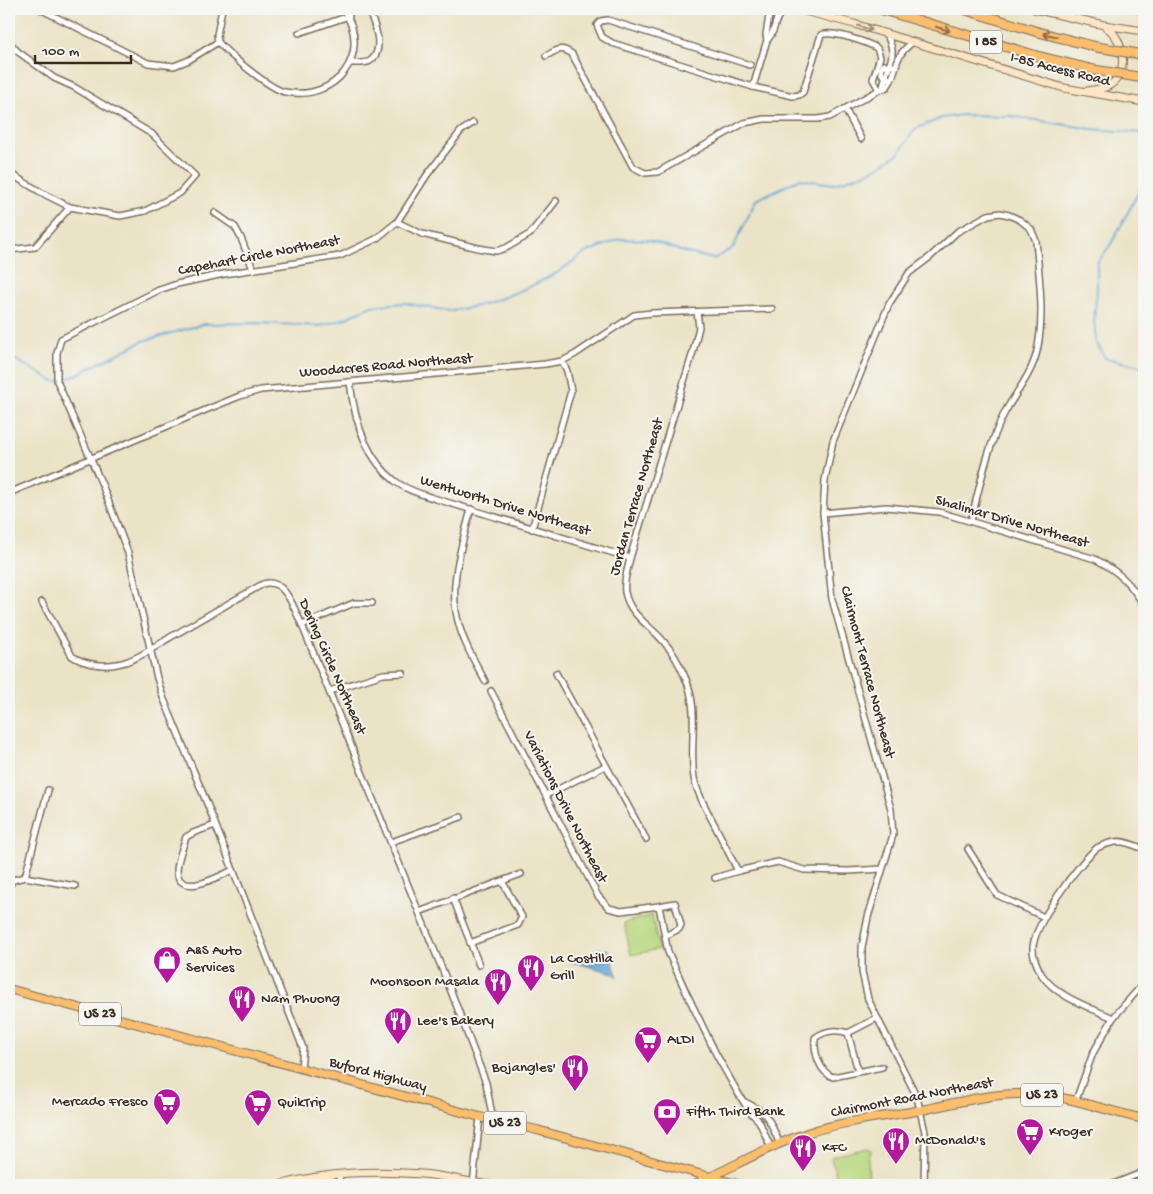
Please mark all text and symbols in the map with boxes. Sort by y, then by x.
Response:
one-way arrow [857,23,873,33]
one-way arrow [935,24,951,34]
one-way arrow [1043,30,1059,39]
road number: I 85 [970,31,1002,54]
scale bar [35,32,131,64]
text: 100 m [41,43,80,61]
street label: I-85 Access Road [1008,49,1113,91]
street label: Capehart Circle Northeast [177,231,343,280]
street label: Woodacres Road Northeast [299,349,475,383]
street label: Jordan Terrace Northeast [606,415,669,578]
street label: Wentworth Drive Northeast [418,471,594,541]
street label: Shalimar Drive Northeast [933,491,1093,553]
street label: Clairmont Terrace Northeast [835,584,899,762]
street label: Dering Circle Northeast [294,596,371,739]
street label: Variations Drive Northeast [518,727,612,888]
place label: A&S Auto Services [186,942,242,977]
shop icon: A&S Auto Services [152,945,182,984]
place label: La Costilla Grill [550,950,614,985]
restaurant icon: La Costilla Grill [516,953,546,992]
restaurant icon: Moonsoon Masala [483,967,513,1006]
place label: Moonsoon Masala [370,973,480,991]
restaurant icon: Nam Phuong [227,984,257,1023]
place label: Nam Phuong [261,990,340,1008]
road number: US 23 [79,1002,121,1026]
restaurant icon: Lee's Bakery [383,1006,413,1045]
place label: Lee's Bakery [417,1012,495,1030]
supermarket icon: ALDI [633,1025,663,1064]
place label: ALDI [667,1031,695,1049]
street label: Buford Highway [326,1053,429,1097]
restaurant icon: Bojangles' [560,1053,590,1092]
place label: Bojangles' [491,1059,556,1077]
street label: Clairmont Road Northeast [829,1073,996,1123]
road number: US 23 [1021,1084,1063,1106]
supermarket icon: Mercado Fresco [152,1087,182,1126]
supermarket icon: QuikTrip [243,1088,273,1127]
place label: Mercado Fresco [52,1093,148,1111]
place label: QuikTrip [277,1094,326,1112]
bank icon: Fifth Third Bank [652,1097,682,1136]
place label: Fifth Third Bank [685,1103,785,1121]
road number: US 23 [484,1112,526,1134]
supermarket icon: Kroger [1015,1117,1045,1156]
place label: Kroger [1049,1123,1094,1141]
restaurant icon: McDonald's [881,1126,911,1165]
place label: McDonald's [915,1132,985,1150]
restaurant icon: KFC [788,1133,818,1172]
place label: KFC [822,1139,847,1157]

